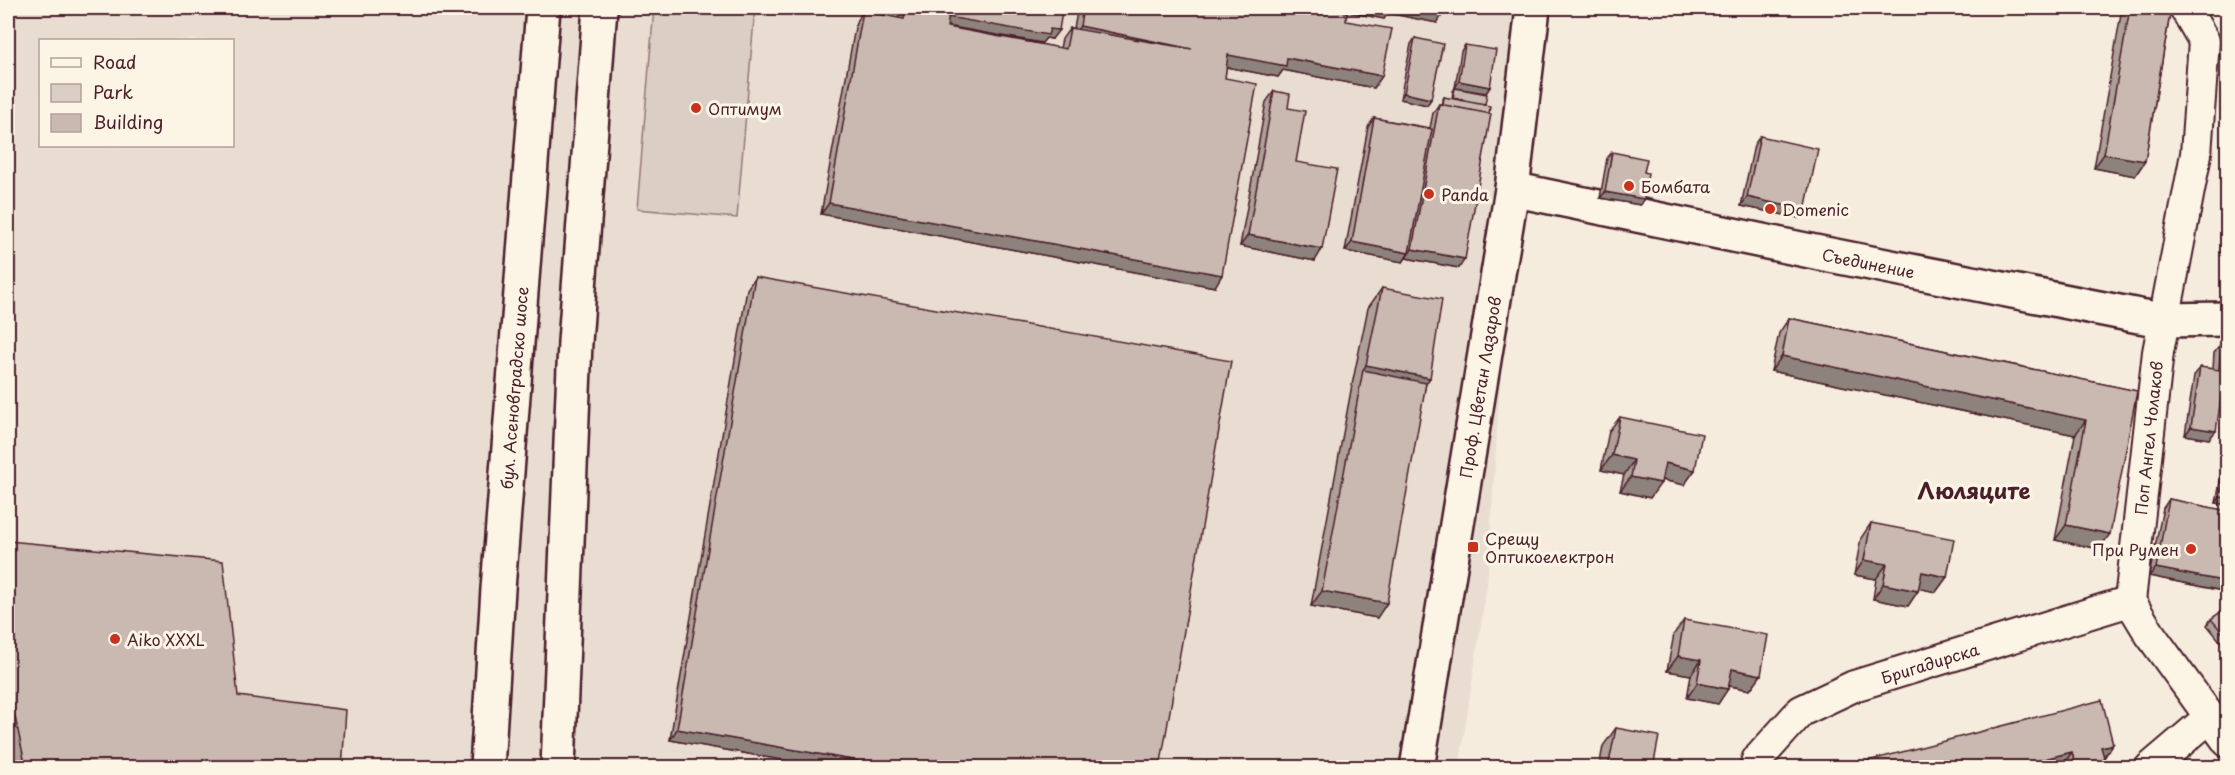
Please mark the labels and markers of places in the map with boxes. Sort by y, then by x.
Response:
place label: Оптимум [708,96,782,120]
marker: Оптимум [689,101,703,115]
place label: Бомбата [1641,174,1710,198]
marker: Бомбата [1622,179,1636,193]
place label: Panda [1441,182,1489,206]
marker: Panda [1422,187,1436,201]
place label: Domenic [1782,197,1849,221]
marker: Domenic [1763,202,1777,216]
place label: Срещу Оптикоелектрон [1485,526,1614,568]
place label: При Румен [2092,537,2179,561]
marker: Срещу Оптикоелектрон [1466,540,1480,554]
marker: При Румен [2184,542,2198,556]
place label: Aiko XXXL [127,627,205,651]
marker: Aiko XXXL [108,632,122,646]

